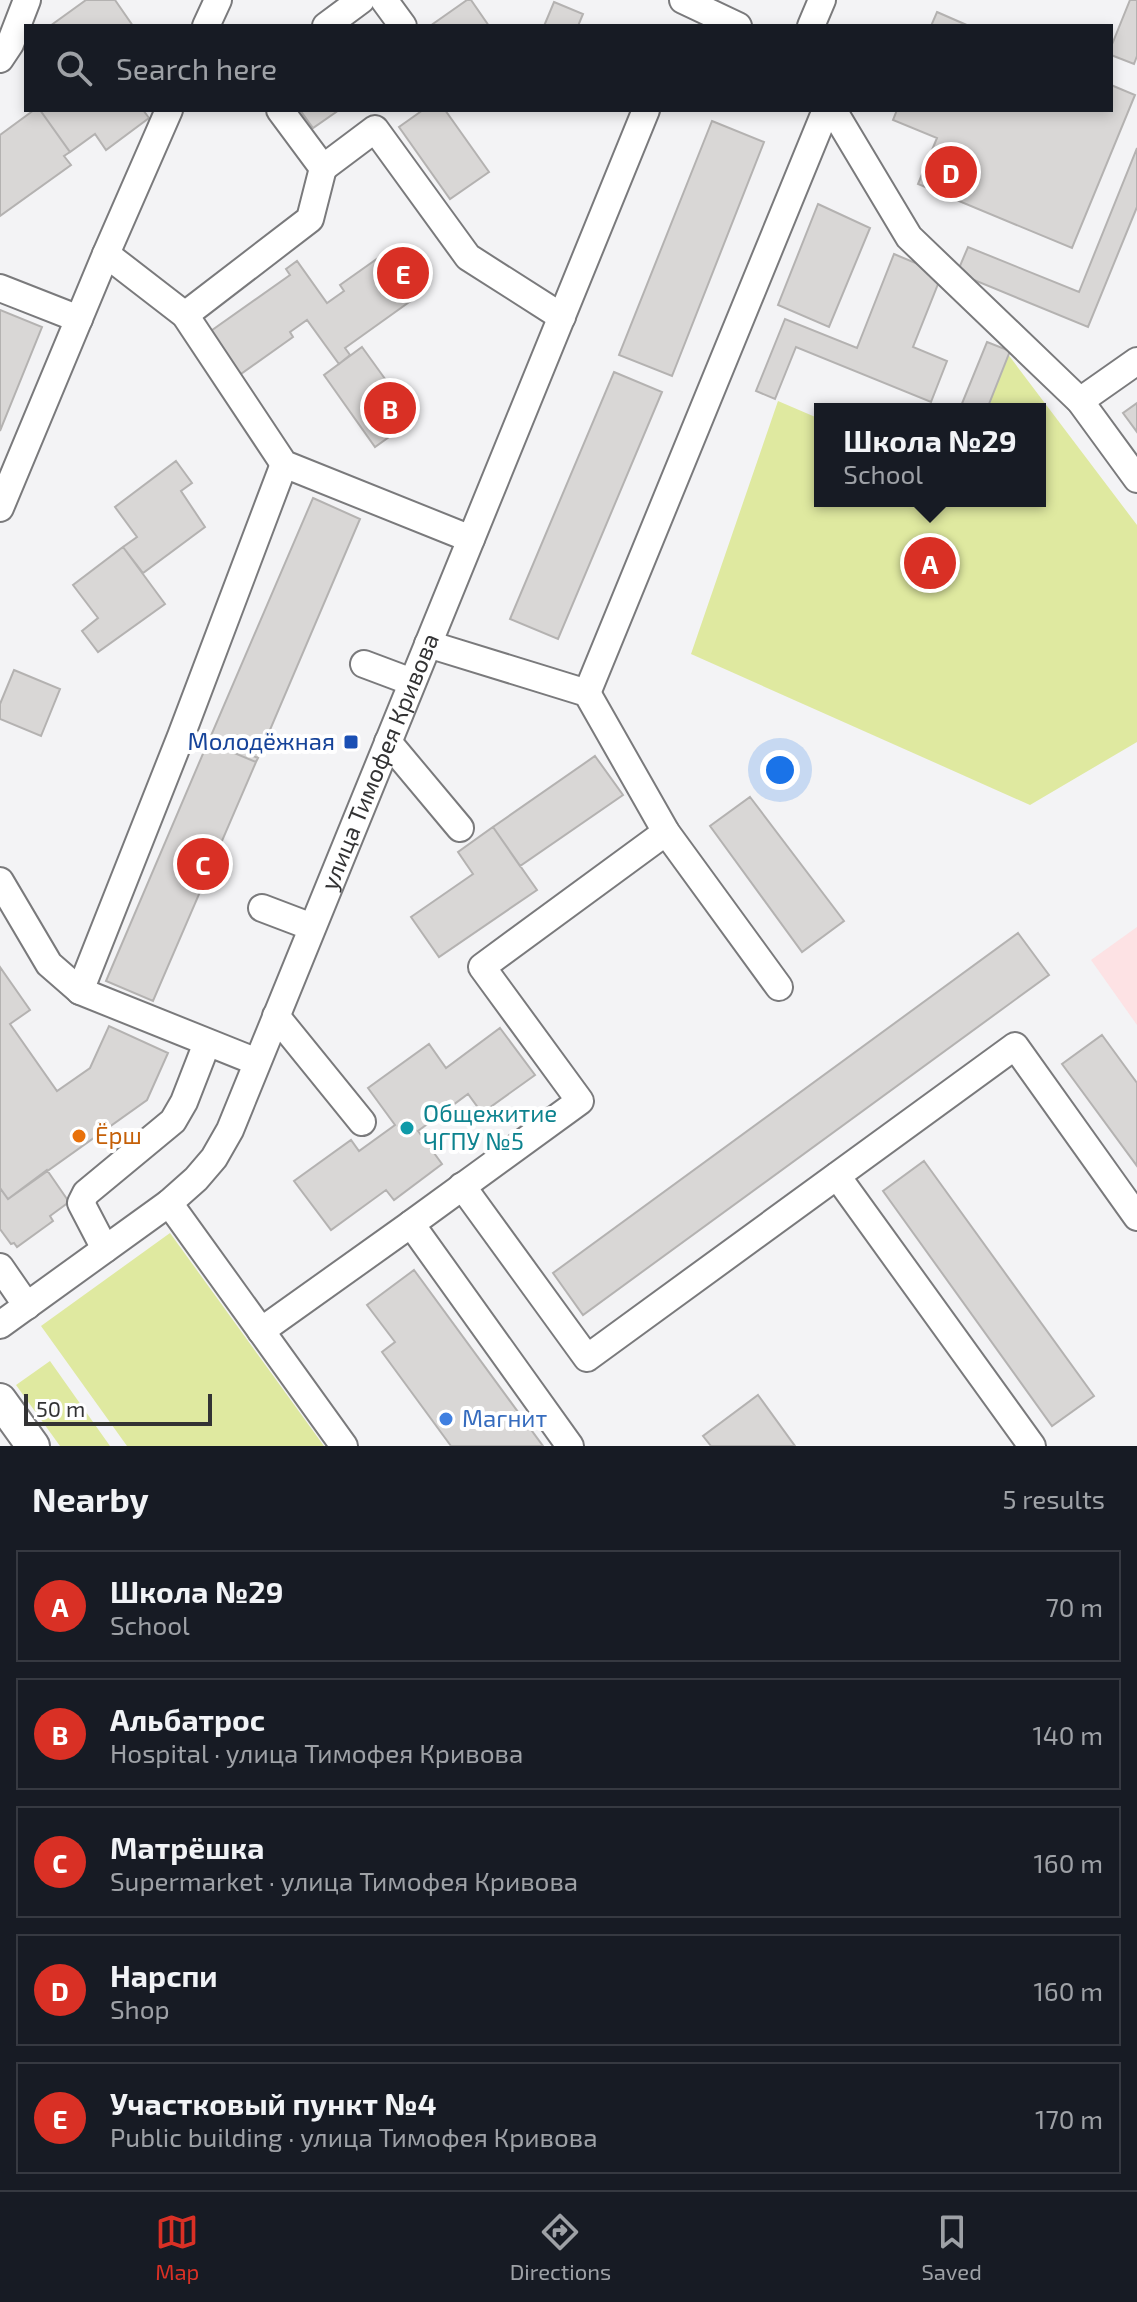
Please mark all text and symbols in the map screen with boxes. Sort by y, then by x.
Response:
search box [24,24,1113,112]
icon: search [52,46,96,90]
text: Search here [116,50,277,86]
pin: D [925,142,977,202]
pin: E [377,243,429,303]
pin: B [364,378,416,438]
popup [814,403,1046,507]
text: Школа №29 [843,422,1017,458]
text: School [843,458,923,489]
pin: A [904,533,956,593]
street label: улица Тимофея Кривова [313,629,444,894]
place label: Молодёжная [188,726,335,755]
marker: Молодёжная [342,733,360,751]
your location [760,750,800,790]
pin: C [177,834,229,894]
place label: Общежитие ЧГПУ №5 [423,1098,557,1155]
marker: Общежитие ЧГПУ №5 [398,1119,416,1137]
place label: Ёрш [95,1120,142,1149]
marker: Ёрш [70,1127,88,1145]
scale bar [24,1390,212,1426]
text: 50 m [36,1395,85,1421]
place label: Магнит [462,1403,547,1432]
marker: Магнит [437,1410,455,1428]
text: Nearby [32,1478,149,1519]
text: 5 results [1003,1483,1105,1514]
text: Школа №29 [110,1573,283,1609]
text: A [52,1591,68,1622]
text: 70 m [1045,1591,1103,1622]
text: School [110,1609,190,1640]
text: Альбатрос [110,1701,265,1737]
text: B [52,1719,68,1750]
text: 140 m [1032,1719,1103,1750]
text: Hospital · улица Тимофея Кривова [110,1737,523,1768]
text: Матрёшка [110,1829,265,1865]
text: C [52,1847,68,1878]
text: 160 m [1034,1847,1103,1878]
text: Supermarket · улица Тимофея Кривова [110,1865,578,1896]
text: Нарспи [110,1957,218,1993]
text: D [51,1975,69,2006]
text: 160 m [1034,1975,1103,2006]
text: Shop [110,1993,170,2024]
text: Участковый пункт №4 [110,2085,437,2121]
text: E [52,2103,68,2134]
text: 170 m [1035,2103,1103,2134]
text: Public building · улица Тимофея Кривова [110,2121,598,2152]
tab: Map [155,2210,199,2284]
tab: Directions [510,2210,611,2284]
tab: Saved [921,2210,982,2284]

